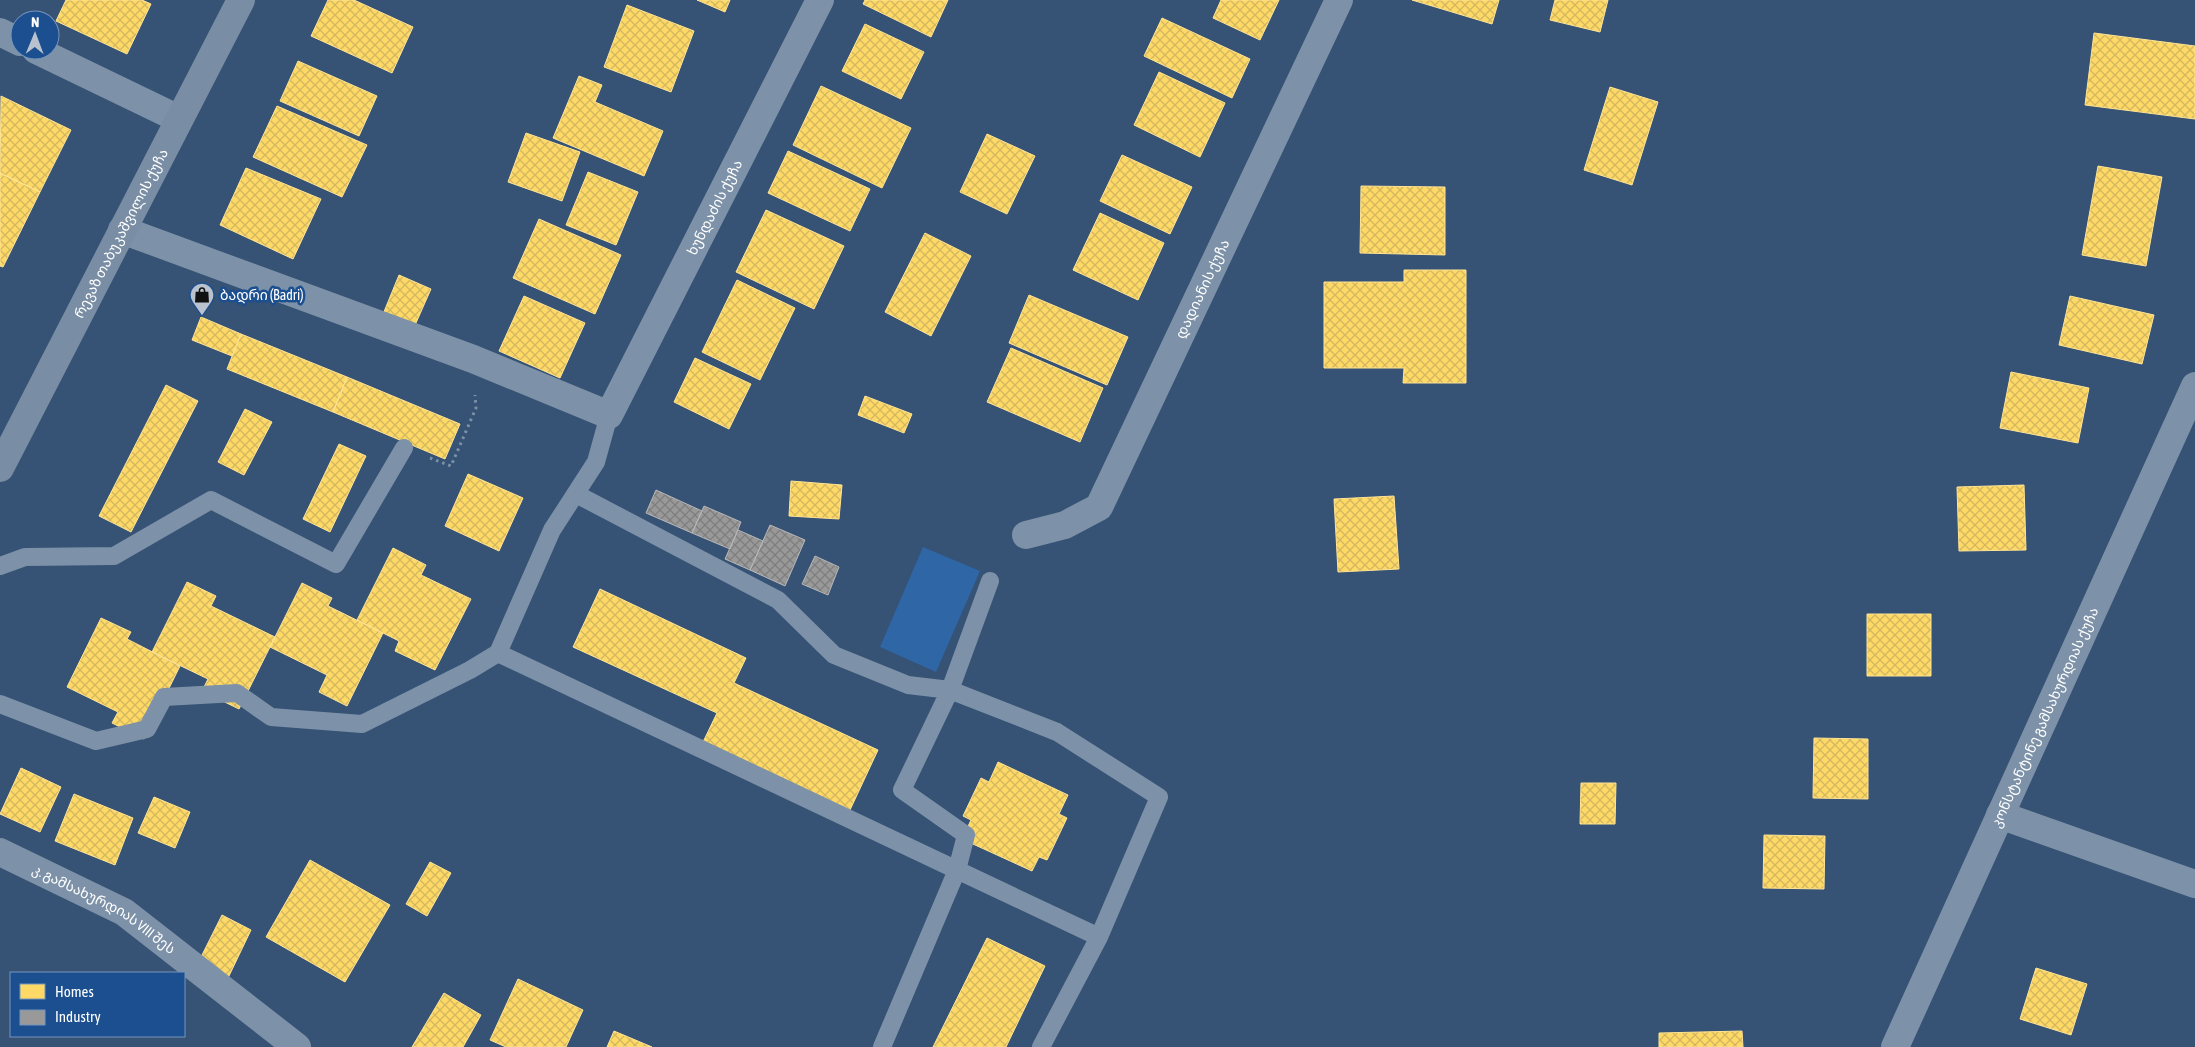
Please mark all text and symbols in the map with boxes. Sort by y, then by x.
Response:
north arrow [10,10,60,60]
text: N [31,14,39,30]
street label: რევაზ თაბუკაშვილის ქუჩა [71,146,171,321]
street label: ხუნდაძის ქუჩა [684,157,745,258]
street label: დადიანის ქუჩა [1172,237,1233,341]
shop icon: ბადრი (Badri) [189,282,215,316]
place label: ბადრი (Badri) [220,287,304,304]
street label: კონსტანტინე გამსახურდიას ქუჩა [1988,605,2102,830]
street label: კ. გამსახურდიას VIII შეს [30,861,179,957]
legend [10,972,185,1037]
text: Homes [55,983,94,1000]
text: Industry [55,1008,101,1025]

